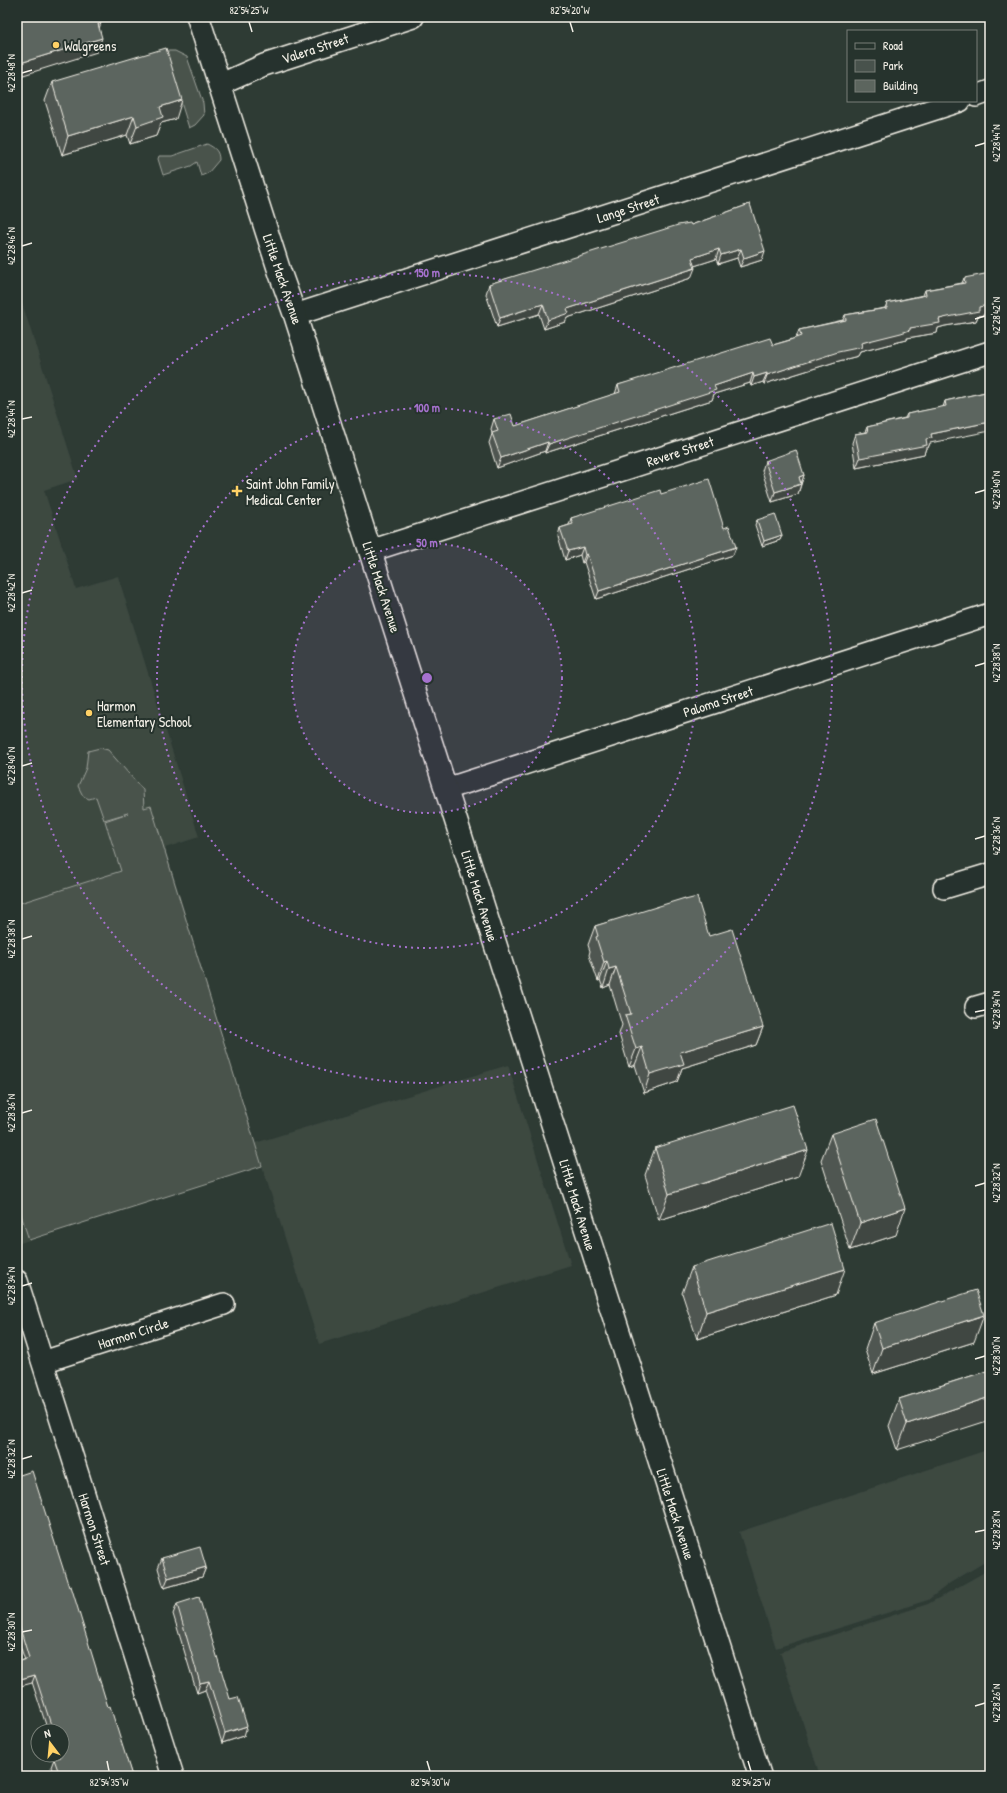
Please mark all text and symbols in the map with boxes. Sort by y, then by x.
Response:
text: 82°54'25"W [229,4,269,17]
text: 82°54'20"W [550,4,590,17]
street label: Valera Street [279,28,351,68]
legend [847,30,977,102]
place label: Walgreens [64,36,116,56]
text: Road [883,37,903,54]
marker: Walgreens [51,40,61,50]
text: 42°28'48"N [5,54,18,92]
text: Park [883,57,903,74]
text: Building [883,77,918,94]
text: 42°28'44"N [990,124,1003,162]
street label: Lange Street [594,189,662,228]
text: 42°28'46"N [5,227,18,265]
street label: Little Mack Avenue [259,231,307,327]
text: 150 m [414,264,440,281]
text: 42°28'42"N [990,297,1003,335]
text: 100 m [414,399,440,416]
text: 42°28'44"N [5,400,18,438]
street label: Revere Street [644,431,716,471]
text: 42°28'40"N [990,471,1003,509]
place label: Saint John Family Medical Center [246,474,335,509]
marker: Saint John Family Medical Center [231,485,243,497]
text: 50 m [416,534,438,551]
street label: Little Mack Avenue [358,539,406,635]
text: 42°28'42"N [5,574,18,612]
text: 42°28'38"N [990,644,1003,682]
centre of rings [420,671,434,685]
street label: Paloma Street [681,681,756,721]
place label: Harmon Elementary School [97,696,192,732]
marker: Harmon Elementary School [84,708,94,718]
text: 42°28'40"N [5,747,18,785]
text: 42°28'36"N [990,817,1003,855]
street label: Little Mack Avenue [457,848,503,944]
text: 42°28'38"N [5,920,18,958]
text: 42°28'34"N [990,991,1003,1029]
text: 42°28'36"N [5,1094,18,1132]
street label: Little Mack Avenue [555,1157,601,1253]
text: 42°28'32"N [990,1164,1003,1202]
text: 42°28'34"N [5,1267,18,1305]
street label: Harmon Circle [95,1313,171,1353]
text: 42°28'30"N [990,1337,1003,1375]
text: 42°28'32"N [5,1440,18,1478]
street label: Little Mack Avenue [652,1466,700,1562]
street label: Harmon Street [74,1491,116,1568]
text: 42°28'28"N [990,1511,1003,1549]
text: 42°28'30"N [5,1613,18,1651]
text: 42°28'26"N [990,1684,1003,1722]
north arrow [30,1723,70,1763]
text: N [42,1726,52,1741]
text: 82°54'35"W [90,1776,129,1789]
text: 82°54'30"W [410,1776,450,1789]
text: 82°54'25"W [731,1776,771,1789]

